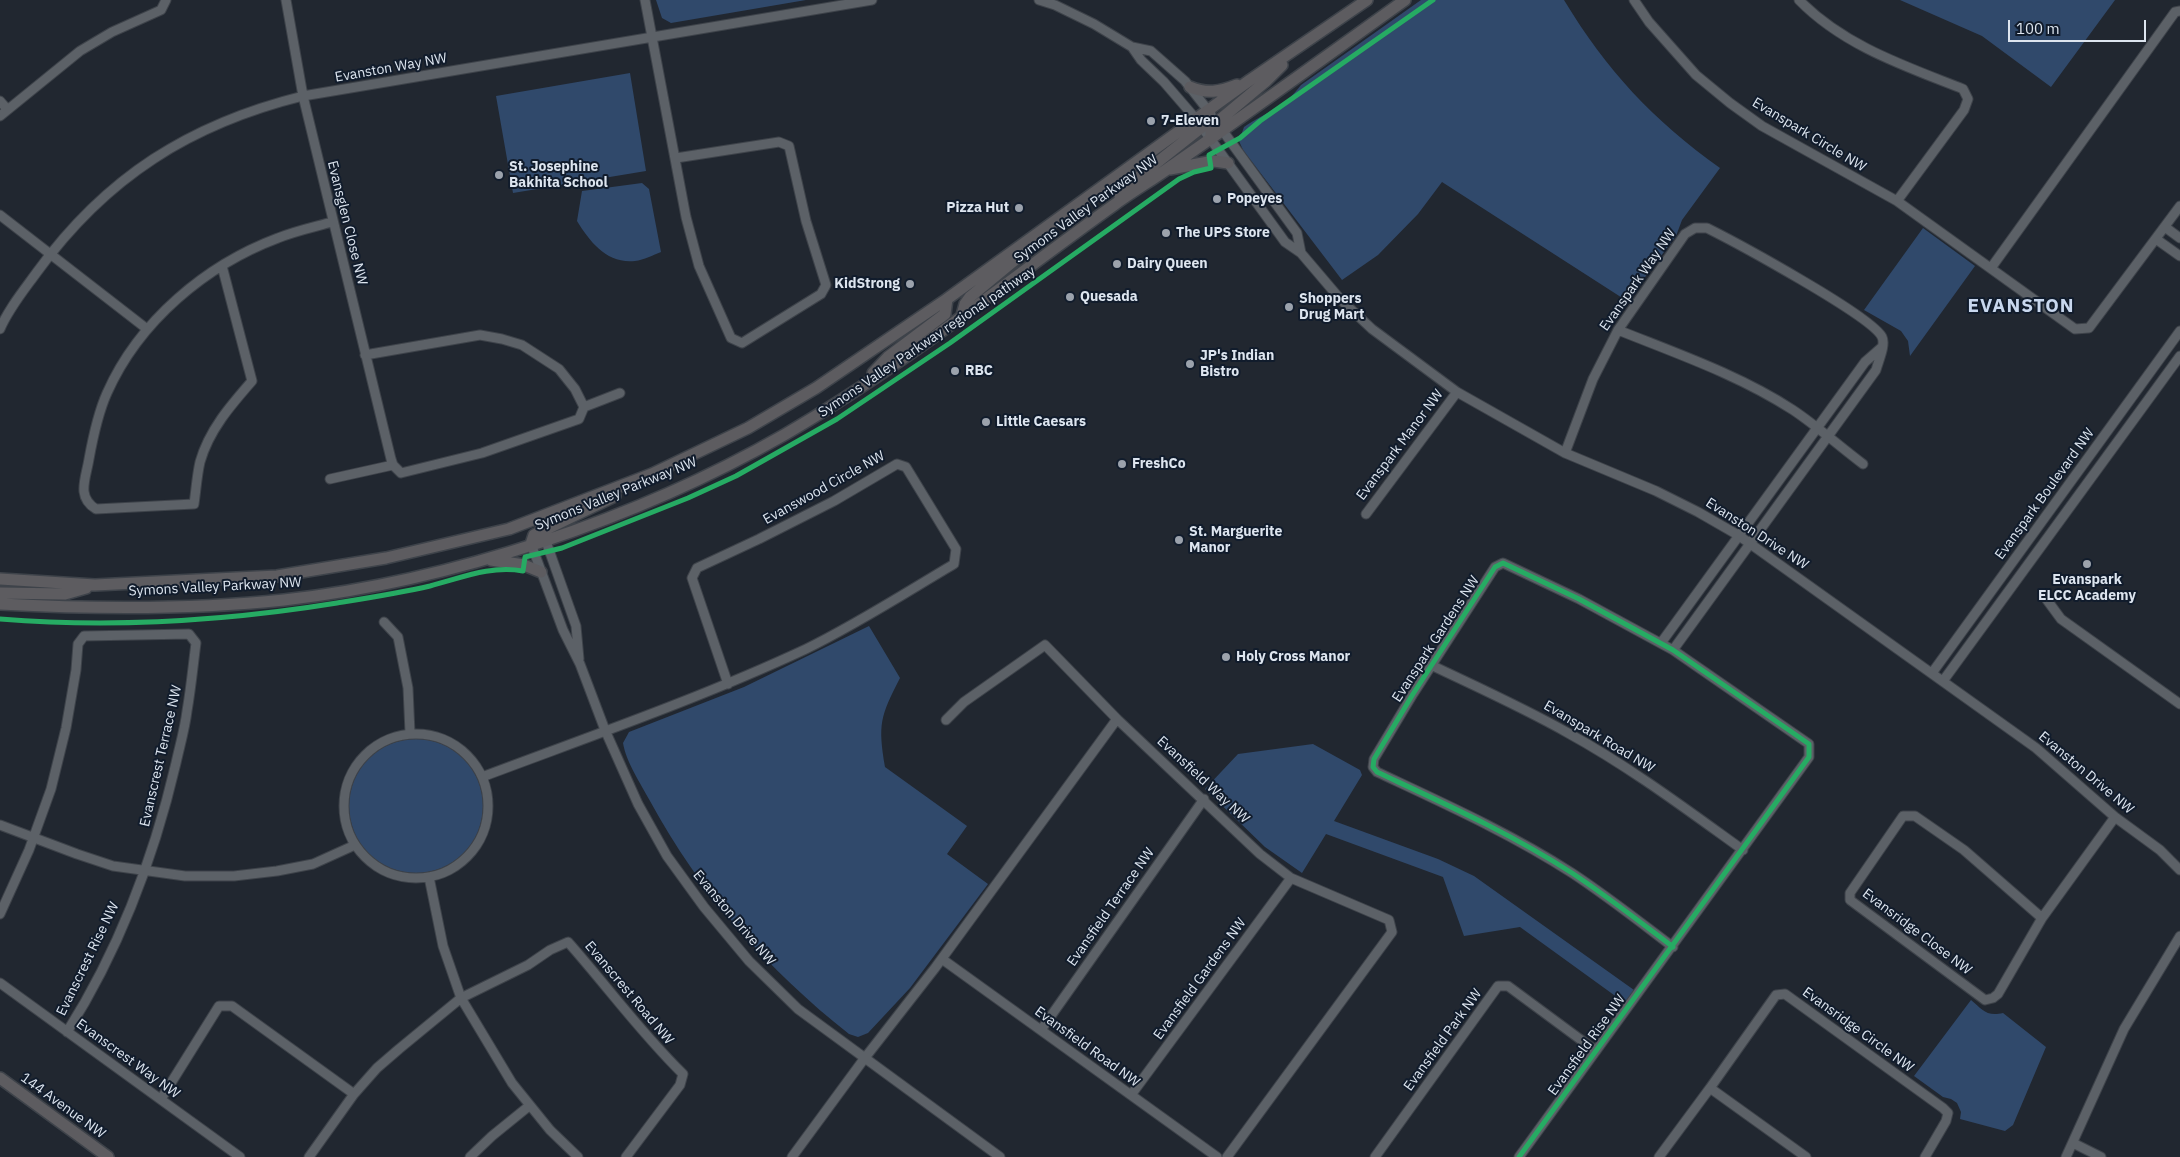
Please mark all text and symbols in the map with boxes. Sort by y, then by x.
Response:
scale bar [2010,10,2148,42]
text: 100 m [2016,19,2060,38]
street label: Evanston Way NW [334,50,448,86]
street label: Evanspark Circle NW [1749,94,1869,176]
place label: 7-Eleven [1161,113,1219,129]
marker: 7-Eleven [1145,115,1157,127]
street label: Symons Valley Parkway NW [1011,151,1161,267]
street label: Evansglen Close NW [323,159,371,287]
place label: St. Josephine Bakhita School [509,159,608,192]
marker: St. Josephine Bakhita School [493,169,505,181]
place label: Popeyes [1227,191,1282,207]
marker: Popeyes [1211,193,1223,205]
place label: Pizza Hut [946,200,1009,216]
marker: Pizza Hut [1013,202,1025,214]
place label: The UPS Store [1176,225,1270,241]
street label: Evanspark Way NW [1596,226,1680,334]
marker: The UPS Store [1160,227,1172,239]
place label: Dairy Queen [1127,256,1208,272]
marker: Dairy Queen [1111,258,1123,270]
street label: Symons Valley Parkway regional pathway [815,263,1039,421]
place label: KidStrong [834,276,900,292]
marker: KidStrong [904,278,916,290]
place label: Quesada [1080,289,1138,305]
marker: Quesada [1064,291,1076,303]
place label: Shoppers Drug Mart [1299,291,1364,324]
district label: EVANSTON [1967,296,2075,318]
marker: Shoppers Drug Mart [1283,301,1295,313]
place label: JP's Indian Bistro [1200,348,1274,381]
marker: JP's Indian Bistro [1184,358,1196,370]
place label: RBC [965,363,993,379]
marker: RBC [949,365,961,377]
street label: Evanspark Manor NW [1353,386,1447,504]
place label: Little Caesars [996,414,1086,430]
marker: Little Caesars [980,416,992,428]
street label: Evanspark Boulevard NW [1992,425,2098,563]
street label: Evanswood Circle NW [760,448,888,528]
street label: Symons Valley Parkway NW [533,454,699,534]
place label: FreshCo [1132,456,1186,472]
marker: FreshCo [1116,458,1128,470]
street label: Evanston Drive NW [1702,494,1812,574]
place label: St. Marguerite Manor [1189,524,1282,556]
marker: St. Marguerite Manor [1173,534,1185,546]
marker: Evanspark ELCC Academy [2081,558,2093,570]
place label: Evanspark ELCC Academy [2038,572,2136,604]
street label: Evanspark Gardens NW [1389,573,1483,705]
street label: Symons Valley Parkway NW [128,574,302,600]
place label: Holy Cross Manor [1236,649,1350,665]
marker: Holy Cross Manor [1220,651,1232,663]
street label: Evanscrest Terrace NW [137,684,185,828]
street label: Evanspark Road NW [1540,697,1658,777]
street label: Evanston Drive NW [2035,728,2137,818]
street label: Evansfield Way NW [1153,733,1253,827]
street label: Evansfield Terrace NW [1064,845,1158,969]
street label: Evanston Drive NW [689,867,779,969]
street label: Evansridge Close NW [1859,885,1975,979]
street label: Evanscrest Rise NW [53,899,123,1019]
street label: Evansfield Gardens NW [1150,915,1250,1043]
street label: Evanscrest Road NW [581,938,677,1048]
street label: Evansridge Circle NW [1799,984,1917,1076]
street label: Evansfield Park NW [1400,986,1486,1094]
street label: Evansfield Rise NW [1545,991,1629,1099]
street label: Evansfield Road NW [1031,1003,1143,1091]
street label: Evanscrest Way NW [73,1016,183,1102]
street label: 144 Avenue NW [17,1070,109,1142]

